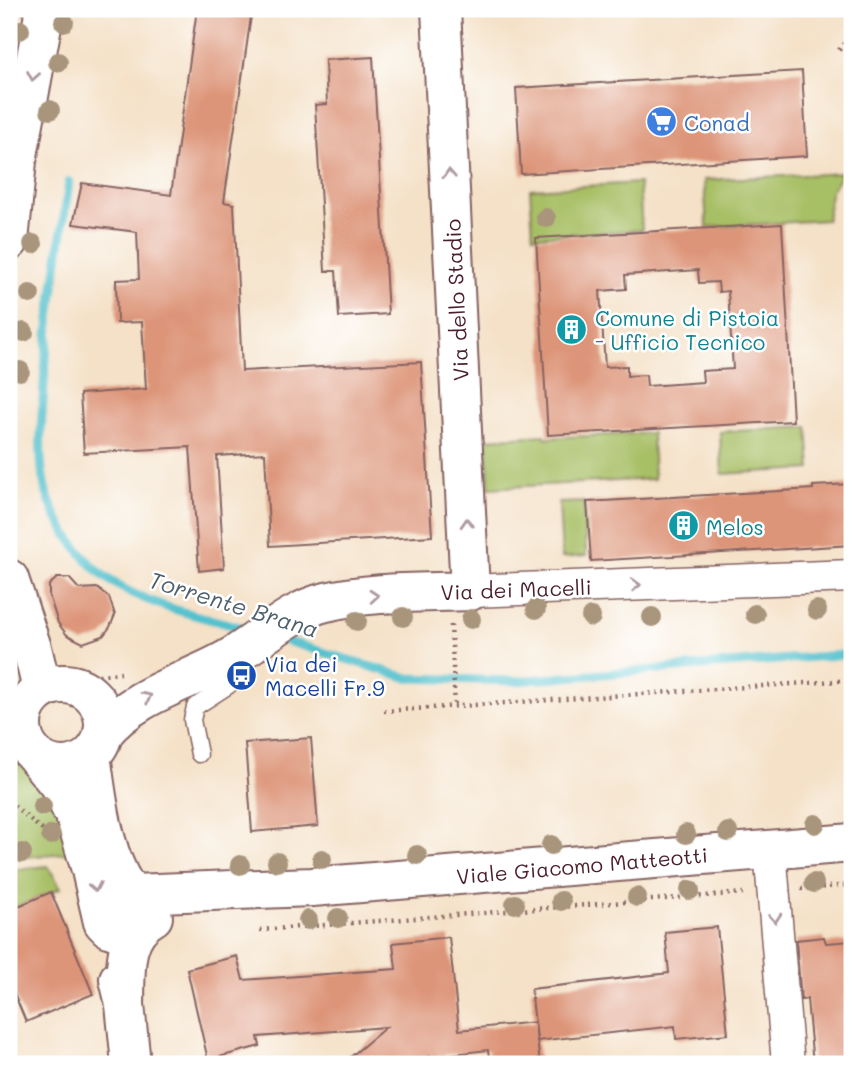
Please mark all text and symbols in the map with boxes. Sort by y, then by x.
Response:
one-way arrow [26,70,41,82]
supermarket icon: Conad [644,105,678,139]
place label: Conad [684,109,749,136]
one-way arrow [442,168,457,179]
street label: Via dello Stadio [438,218,474,382]
place label: Comune di Pistoia - Ufficio Tecnico [595,304,779,355]
building icon: Comune di Pistoia - Ufficio Tecnico [555,312,589,346]
building icon: Melos [666,509,700,543]
place label: Melos [706,513,764,540]
one-way arrow [459,517,474,528]
water label: Torrente Brana [146,564,322,644]
street label: Via dei Macelli [440,573,592,605]
one-way arrow [631,577,642,592]
one-way arrow [368,589,380,604]
place label: Via dei Macelli Fr.9 [265,650,385,701]
bus stop icon: Via dei Macelli Fr.9 [225,658,259,692]
one-way arrow [140,692,152,706]
street label: Viale Giacomo Matteotti [455,841,709,889]
one-way arrow [86,881,101,893]
one-way arrow [767,912,782,923]

